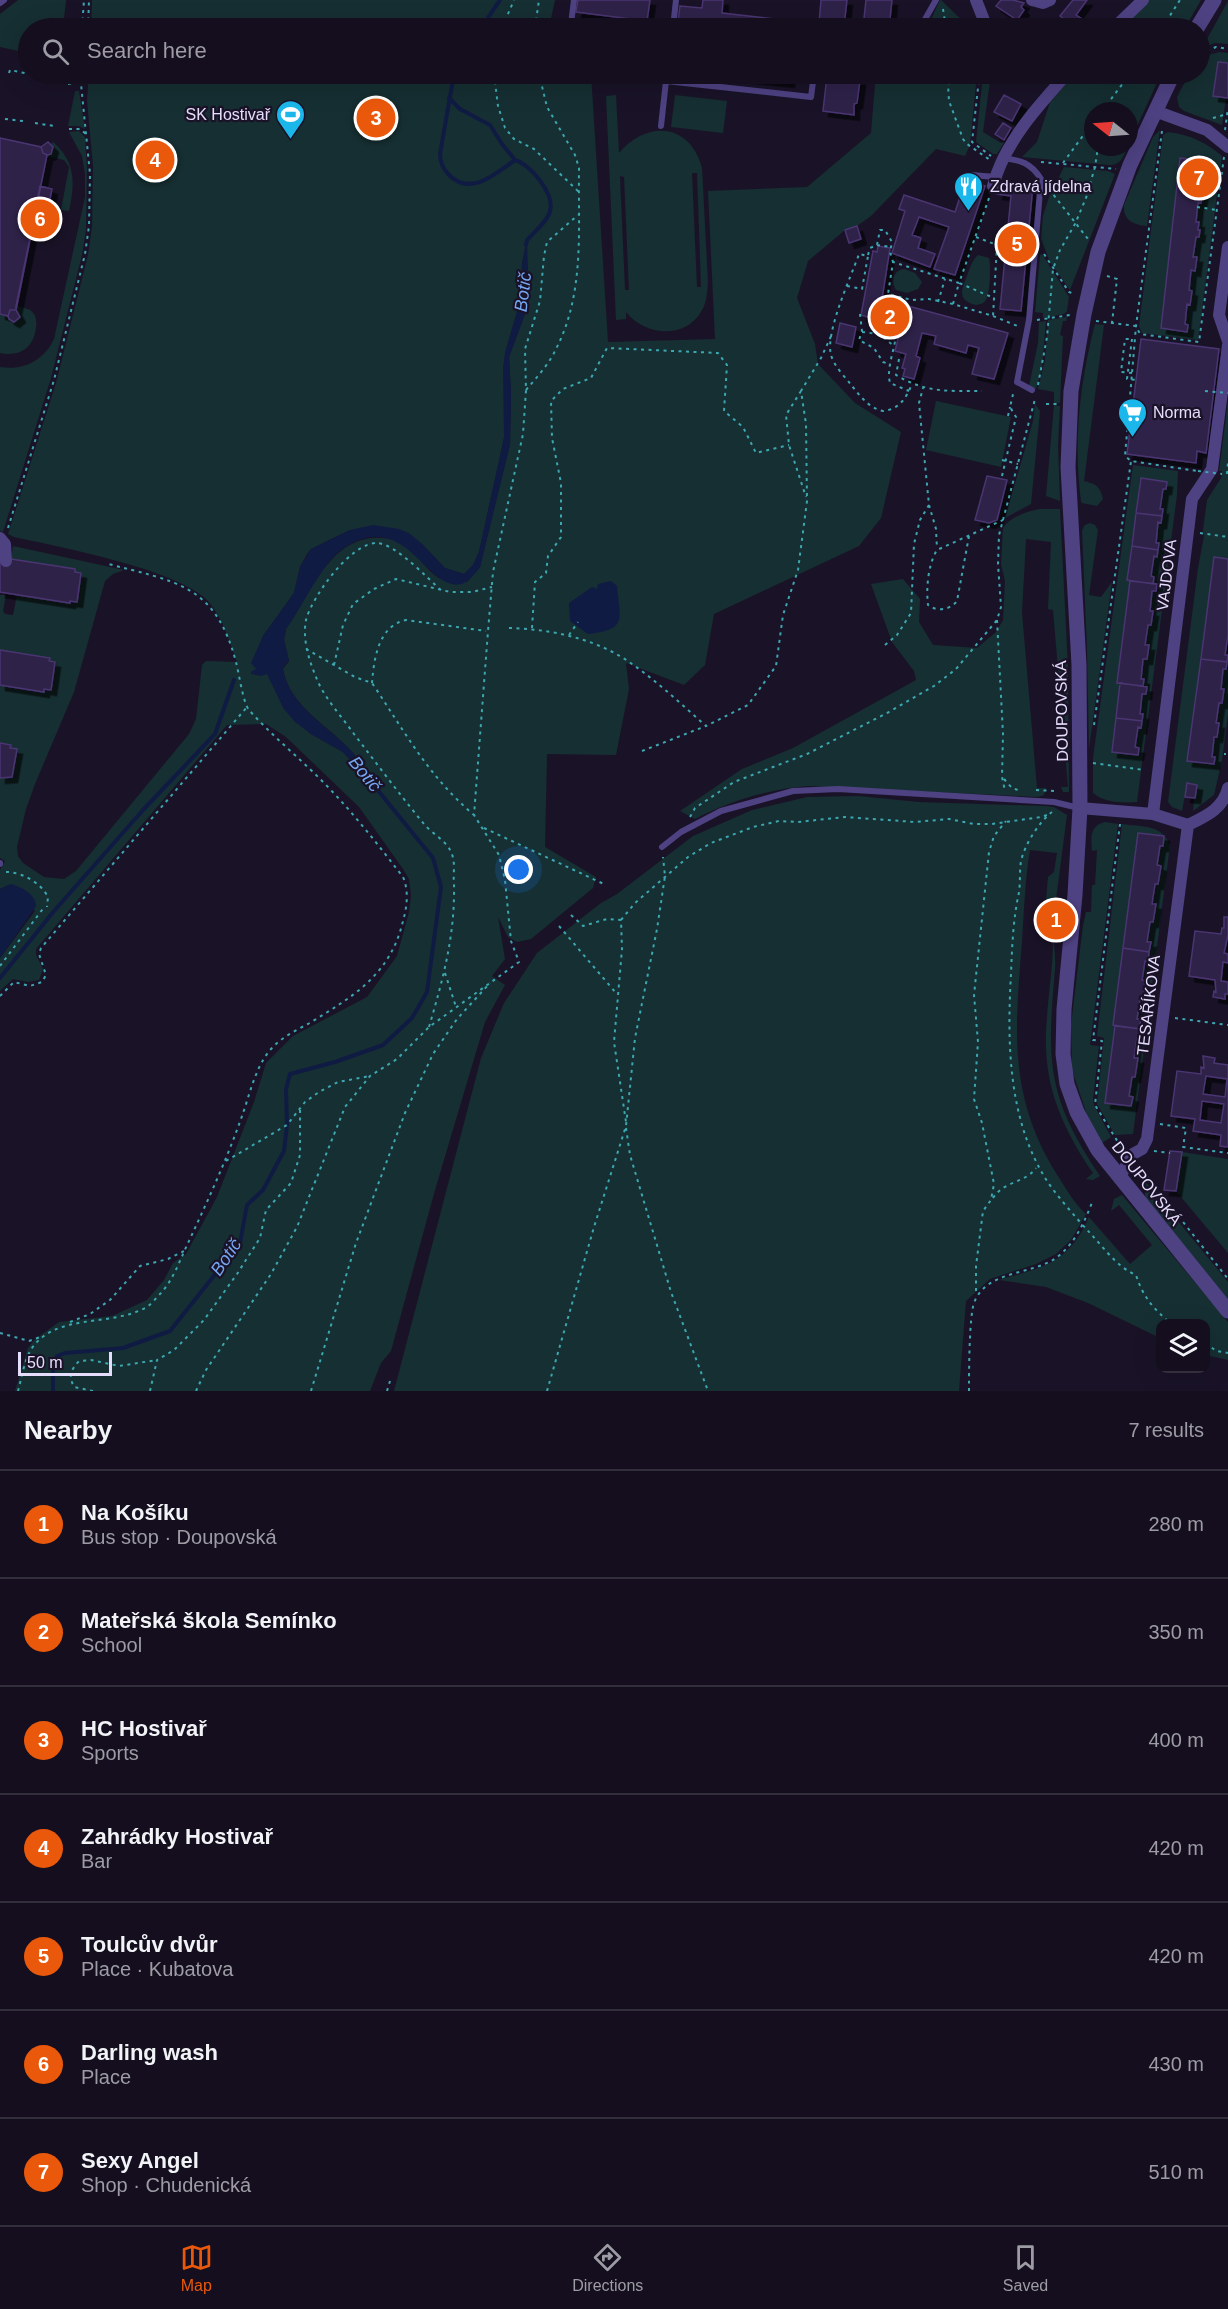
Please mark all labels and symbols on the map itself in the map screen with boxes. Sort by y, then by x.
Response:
pin: 3 [356,96,395,140]
sports icon: SK Hostivař [275,98,307,140]
north arrow [1084,102,1138,156]
place label: SK Hostivař [186,106,271,123]
pin: 4 [136,138,174,182]
pin: 7 [1180,156,1218,201]
restaurant icon: Zdravá jídelna [953,170,985,212]
place label: Zdravá jídelna [990,178,1091,195]
pin: 6 [20,196,60,242]
pin: 5 [998,222,1036,266]
water label: Botič [511,271,535,313]
pin: 2 [870,294,910,340]
supermarket icon: Norma [1116,396,1148,438]
place label: Norma [1153,404,1201,421]
street label: VAJDOVA [1154,538,1179,612]
street label: DOUPOVSKÁ [1051,660,1071,762]
water label: Botič [345,752,385,796]
your location [504,855,533,884]
pin: 1 [1036,898,1076,942]
street label: TESAŘÍKOVA [1133,953,1163,1056]
street label: DOUPOVSKÁ [1109,1138,1185,1229]
water label: Botič [207,1235,245,1279]
scale bar [18,1349,112,1376]

